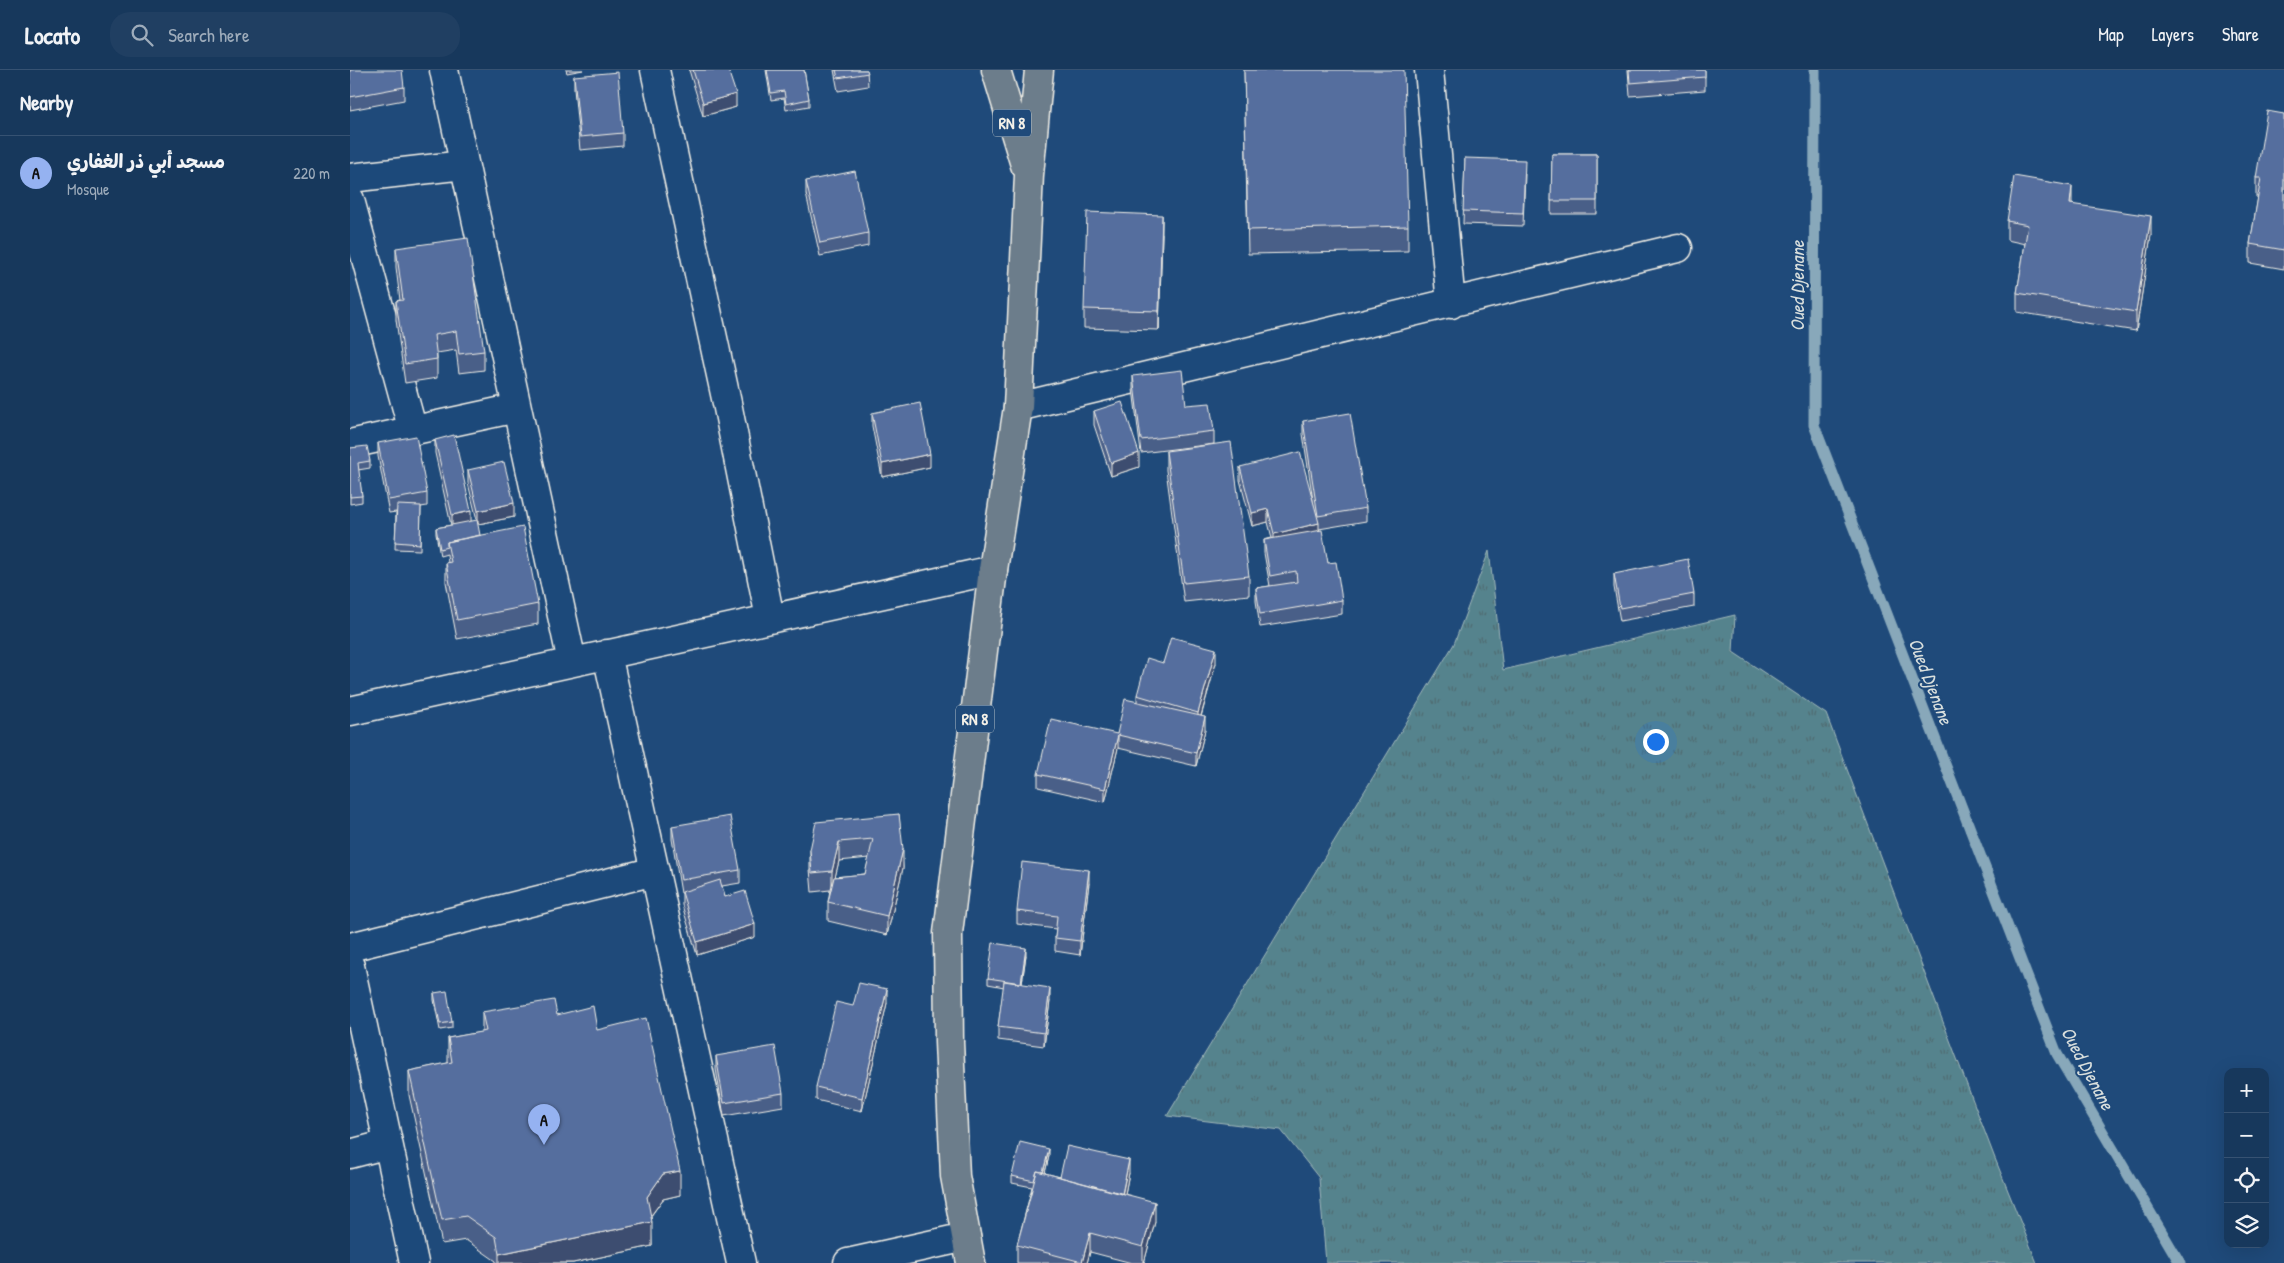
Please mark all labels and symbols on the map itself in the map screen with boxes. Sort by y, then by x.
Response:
road number: RN 8 [993,110,1031,136]
water label: Oued Djenane [1784,239,1810,331]
water label: Oued Djenane [1903,634,1960,729]
road number: RN 8 [956,706,994,732]
your location [1643,729,1669,755]
water label: Oued Djenane [2055,1022,2121,1115]
pin: A [528,1104,560,1145]

